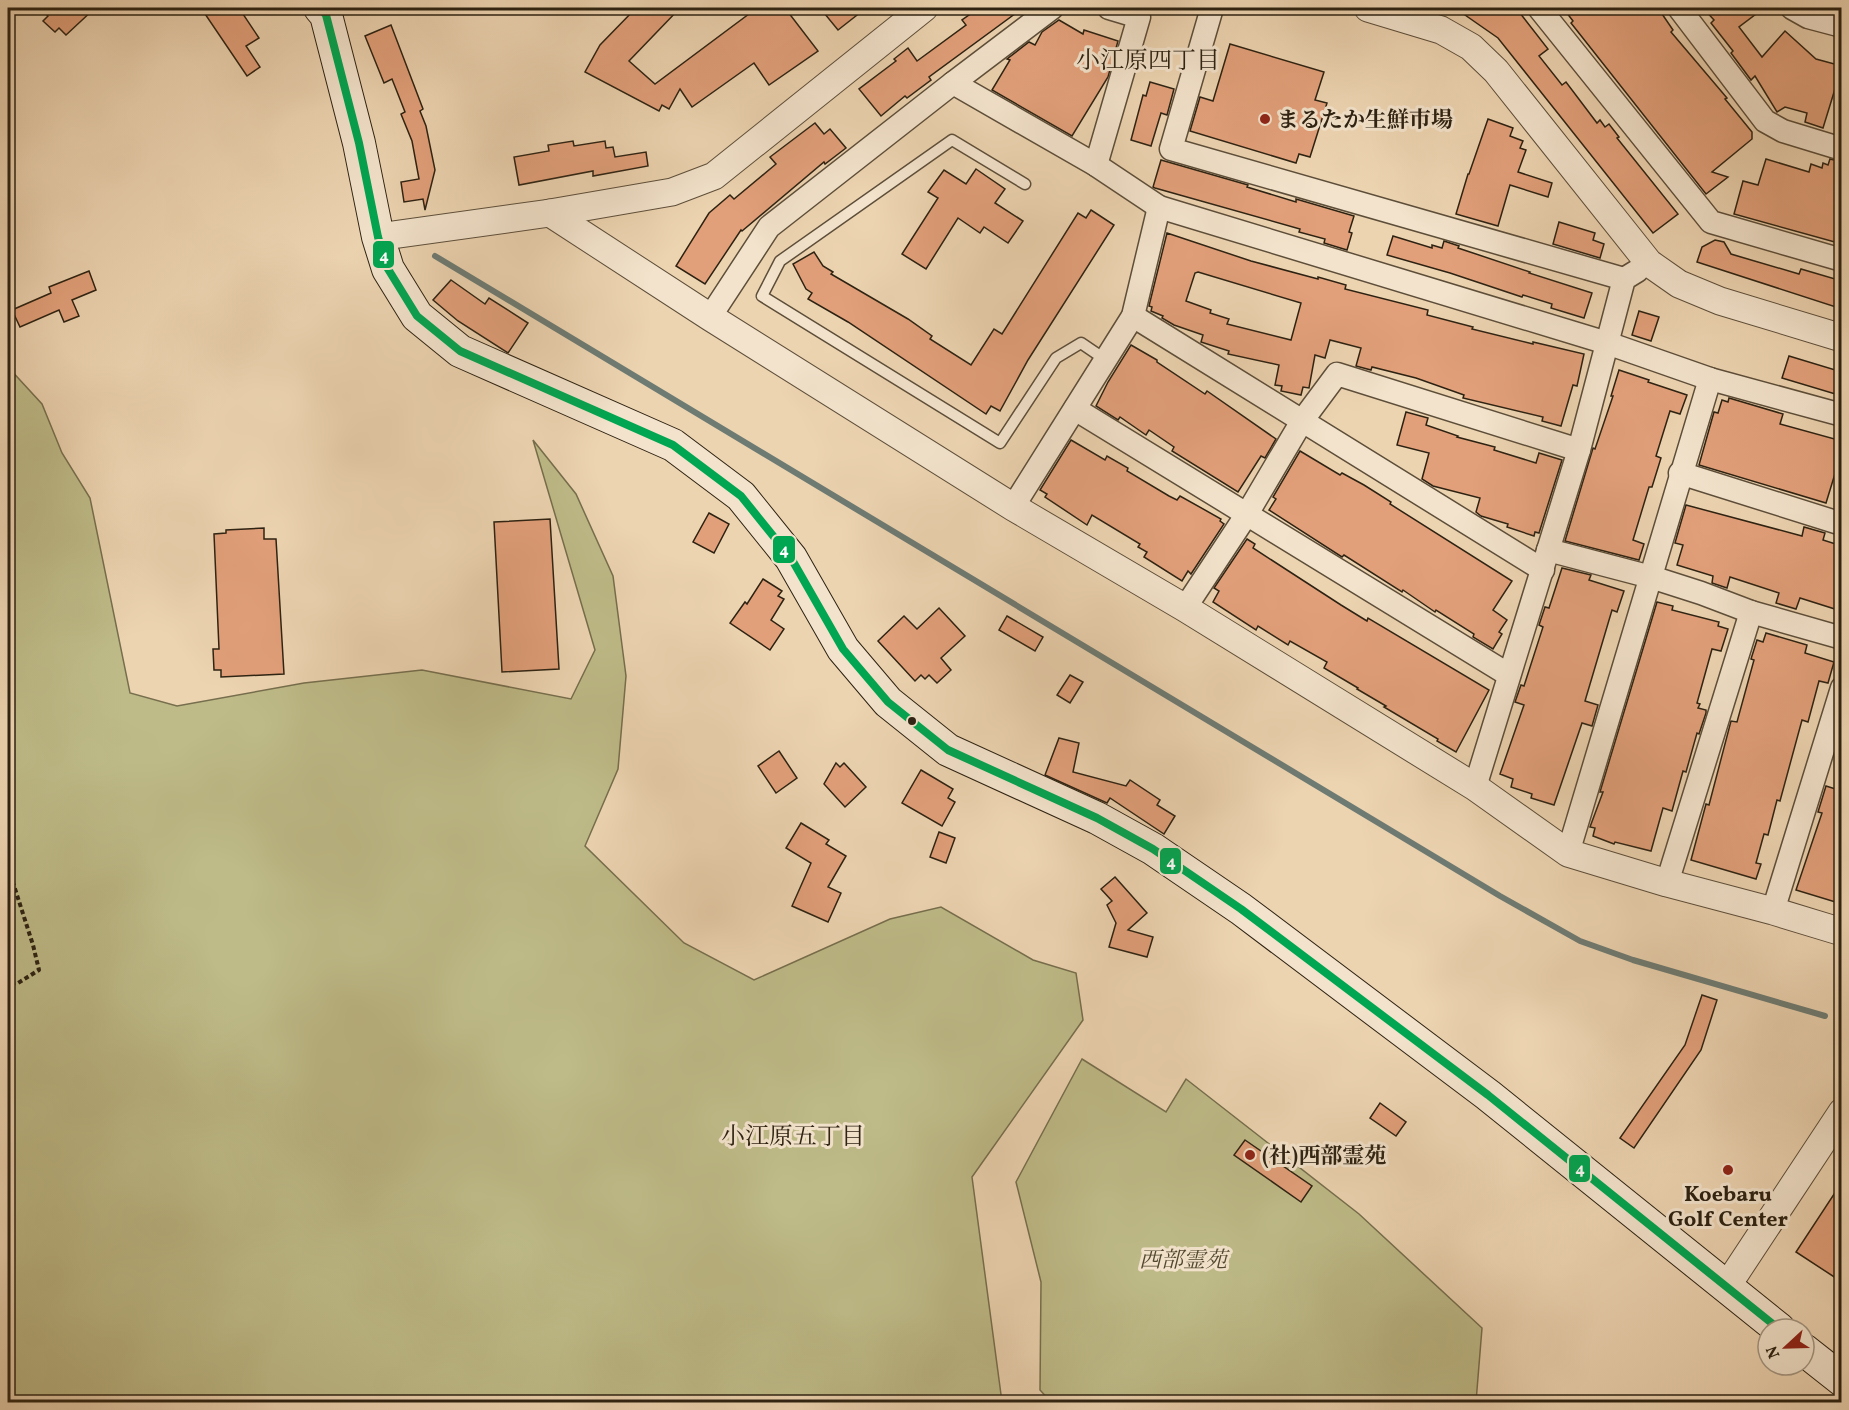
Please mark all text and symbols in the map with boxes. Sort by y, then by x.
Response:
district label: 小江原四丁目 [1076,45,1220,79]
place label: まるたか生鮮市場 [1277,106,1453,137]
marker: まるたか生鮮市場 [1258,112,1272,126]
line badge: 4 [372,240,395,269]
text: 4 [379,246,389,268]
line badge: 4 [772,535,796,564]
text: 4 [779,540,789,562]
unlabelled marker [906,715,918,727]
line badge: 4 [1159,847,1182,875]
text: 4 [1166,852,1176,874]
district label: 小江原五丁目 [721,1121,865,1155]
place label: (社)西部霊苑 [1262,1142,1386,1173]
marker: (社)西部霊苑 [1243,1148,1257,1162]
line badge: 4 [1568,1154,1591,1183]
text: 4 [1575,1159,1585,1181]
marker: Koebaru Golf Center [1721,1163,1735,1177]
place label: Koebaru Golf Center [1668,1180,1789,1236]
park label: 西部霊苑 [1139,1246,1230,1277]
north arrow [1756,1317,1816,1377]
text: N [1761,1342,1786,1361]

